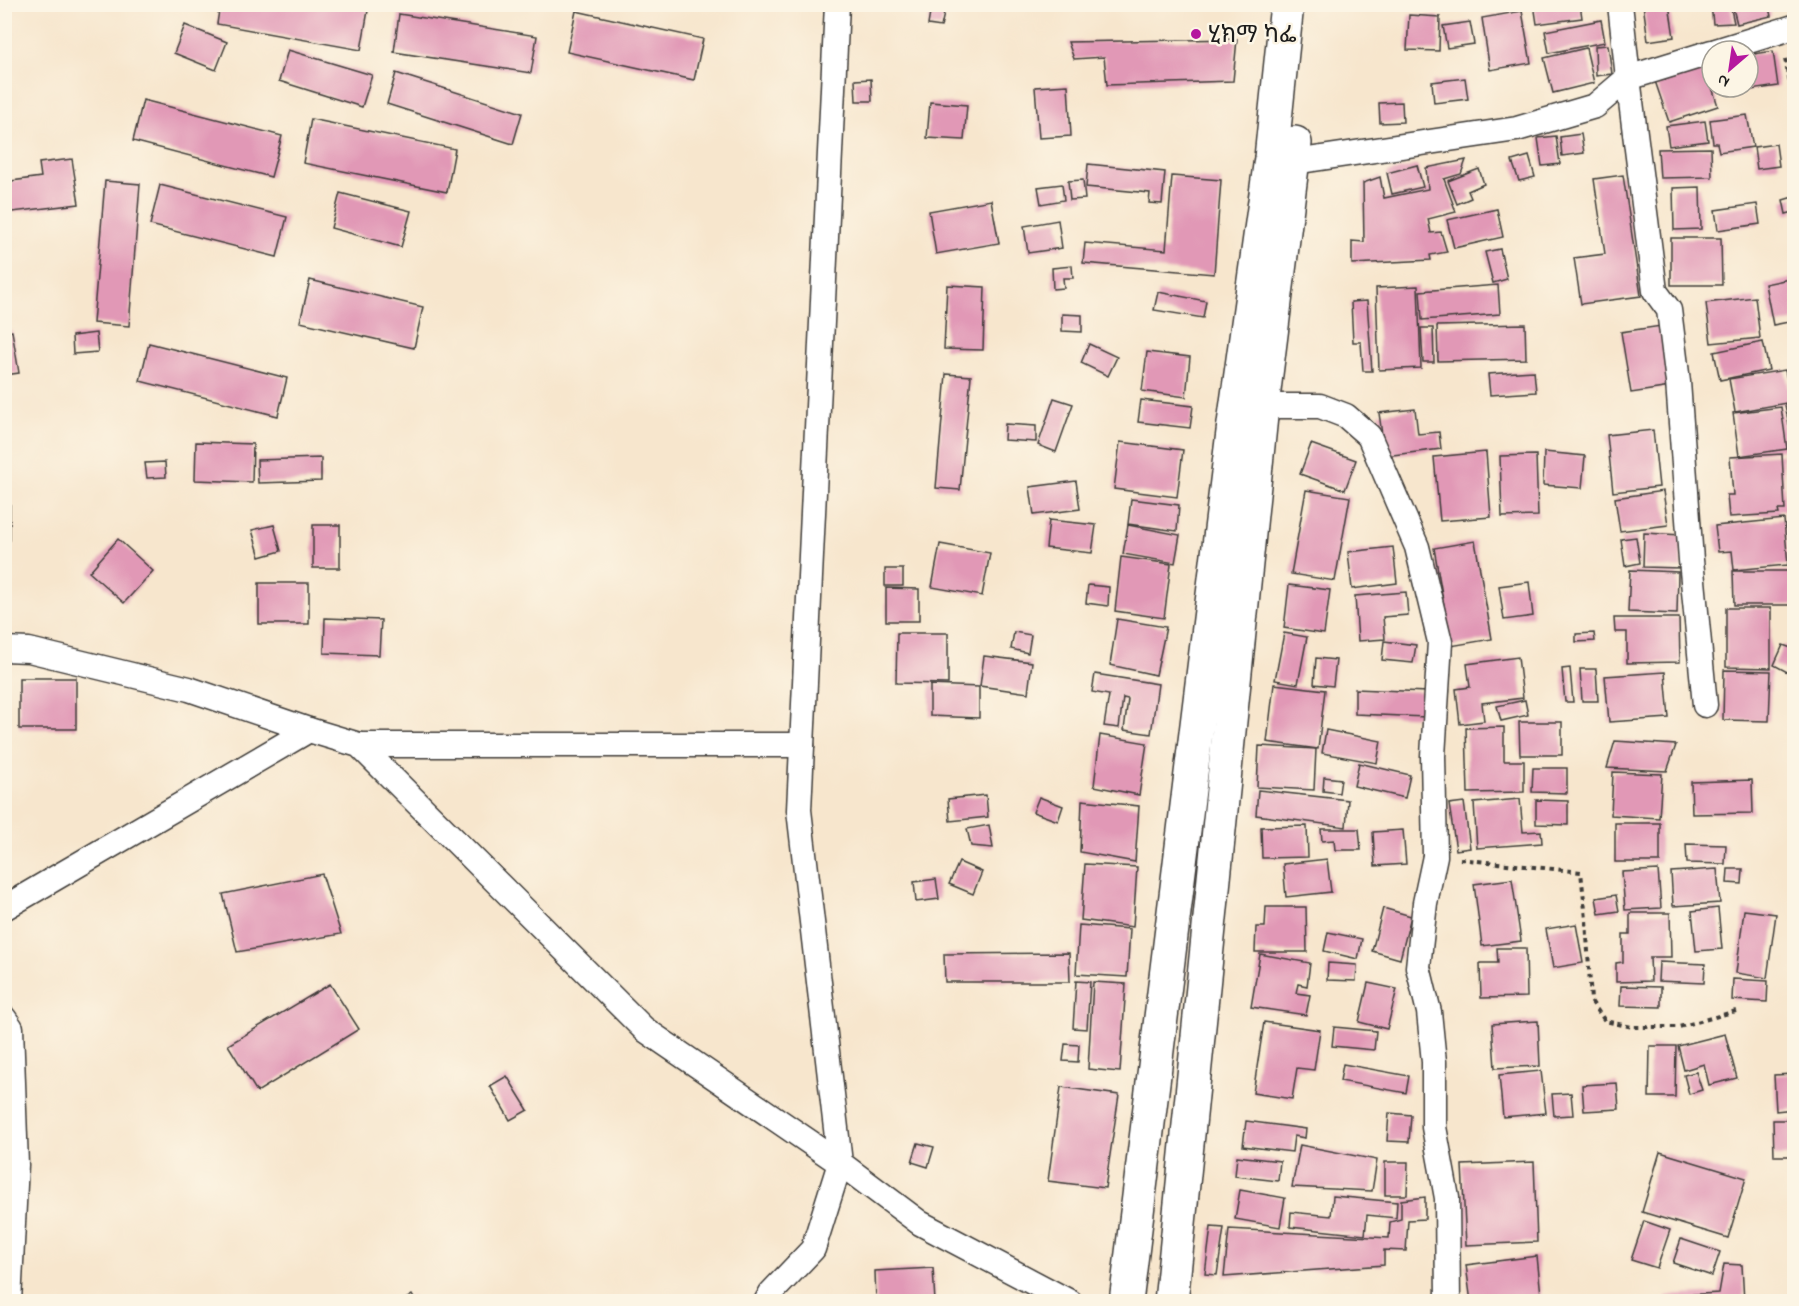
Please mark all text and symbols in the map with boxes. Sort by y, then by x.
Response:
place label: ሂክማ ካፌ [1208,19,1297,54]
marker: ሂክማ ካፌ [1189,27,1203,41]
north arrow [1700,39,1760,99]
text: N [1713,67,1734,93]

